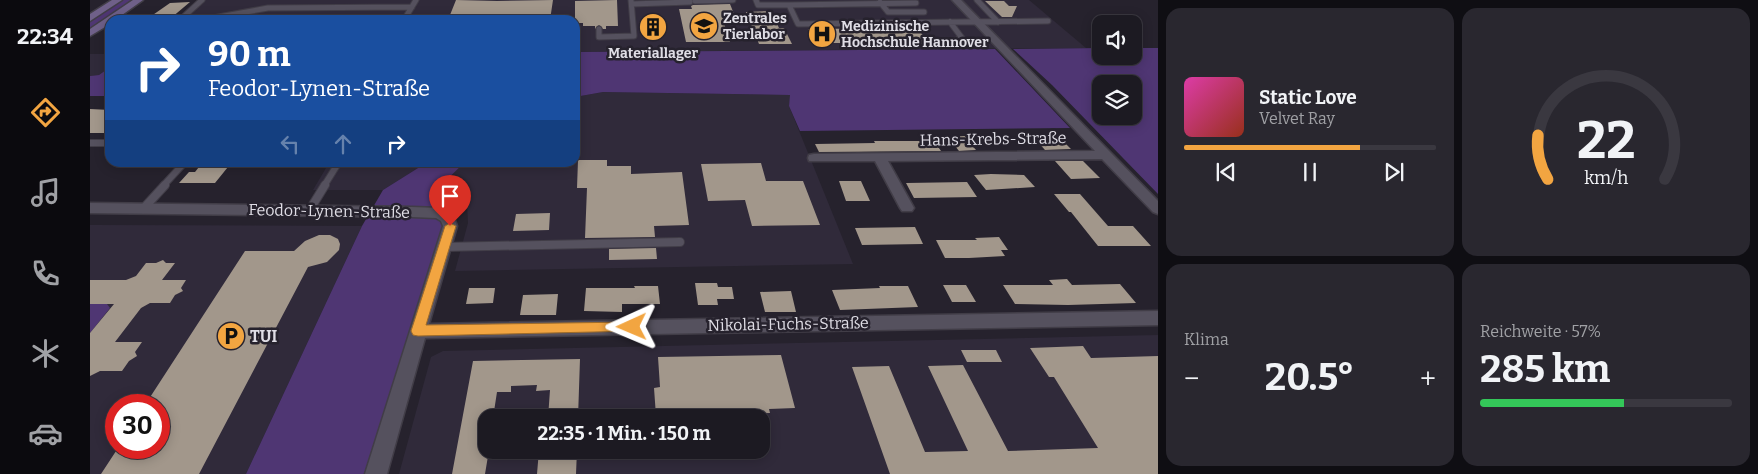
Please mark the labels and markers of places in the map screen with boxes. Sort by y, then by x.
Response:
place label: Zentrales Tierlabor [723,10,787,43]
school or university icon: Zentrales Tierlabor [689,11,719,41]
building icon: Materiallager [638,12,668,42]
place label: Medizinische Hochschule Hannover [841,18,989,51]
hospital icon: Medizinische Hochschule Hannover [807,19,837,49]
place label: Materiallager [608,45,698,62]
pin [429,175,471,226]
parking icon: TUI [216,321,246,351]
place label: TUI [250,327,277,346]

